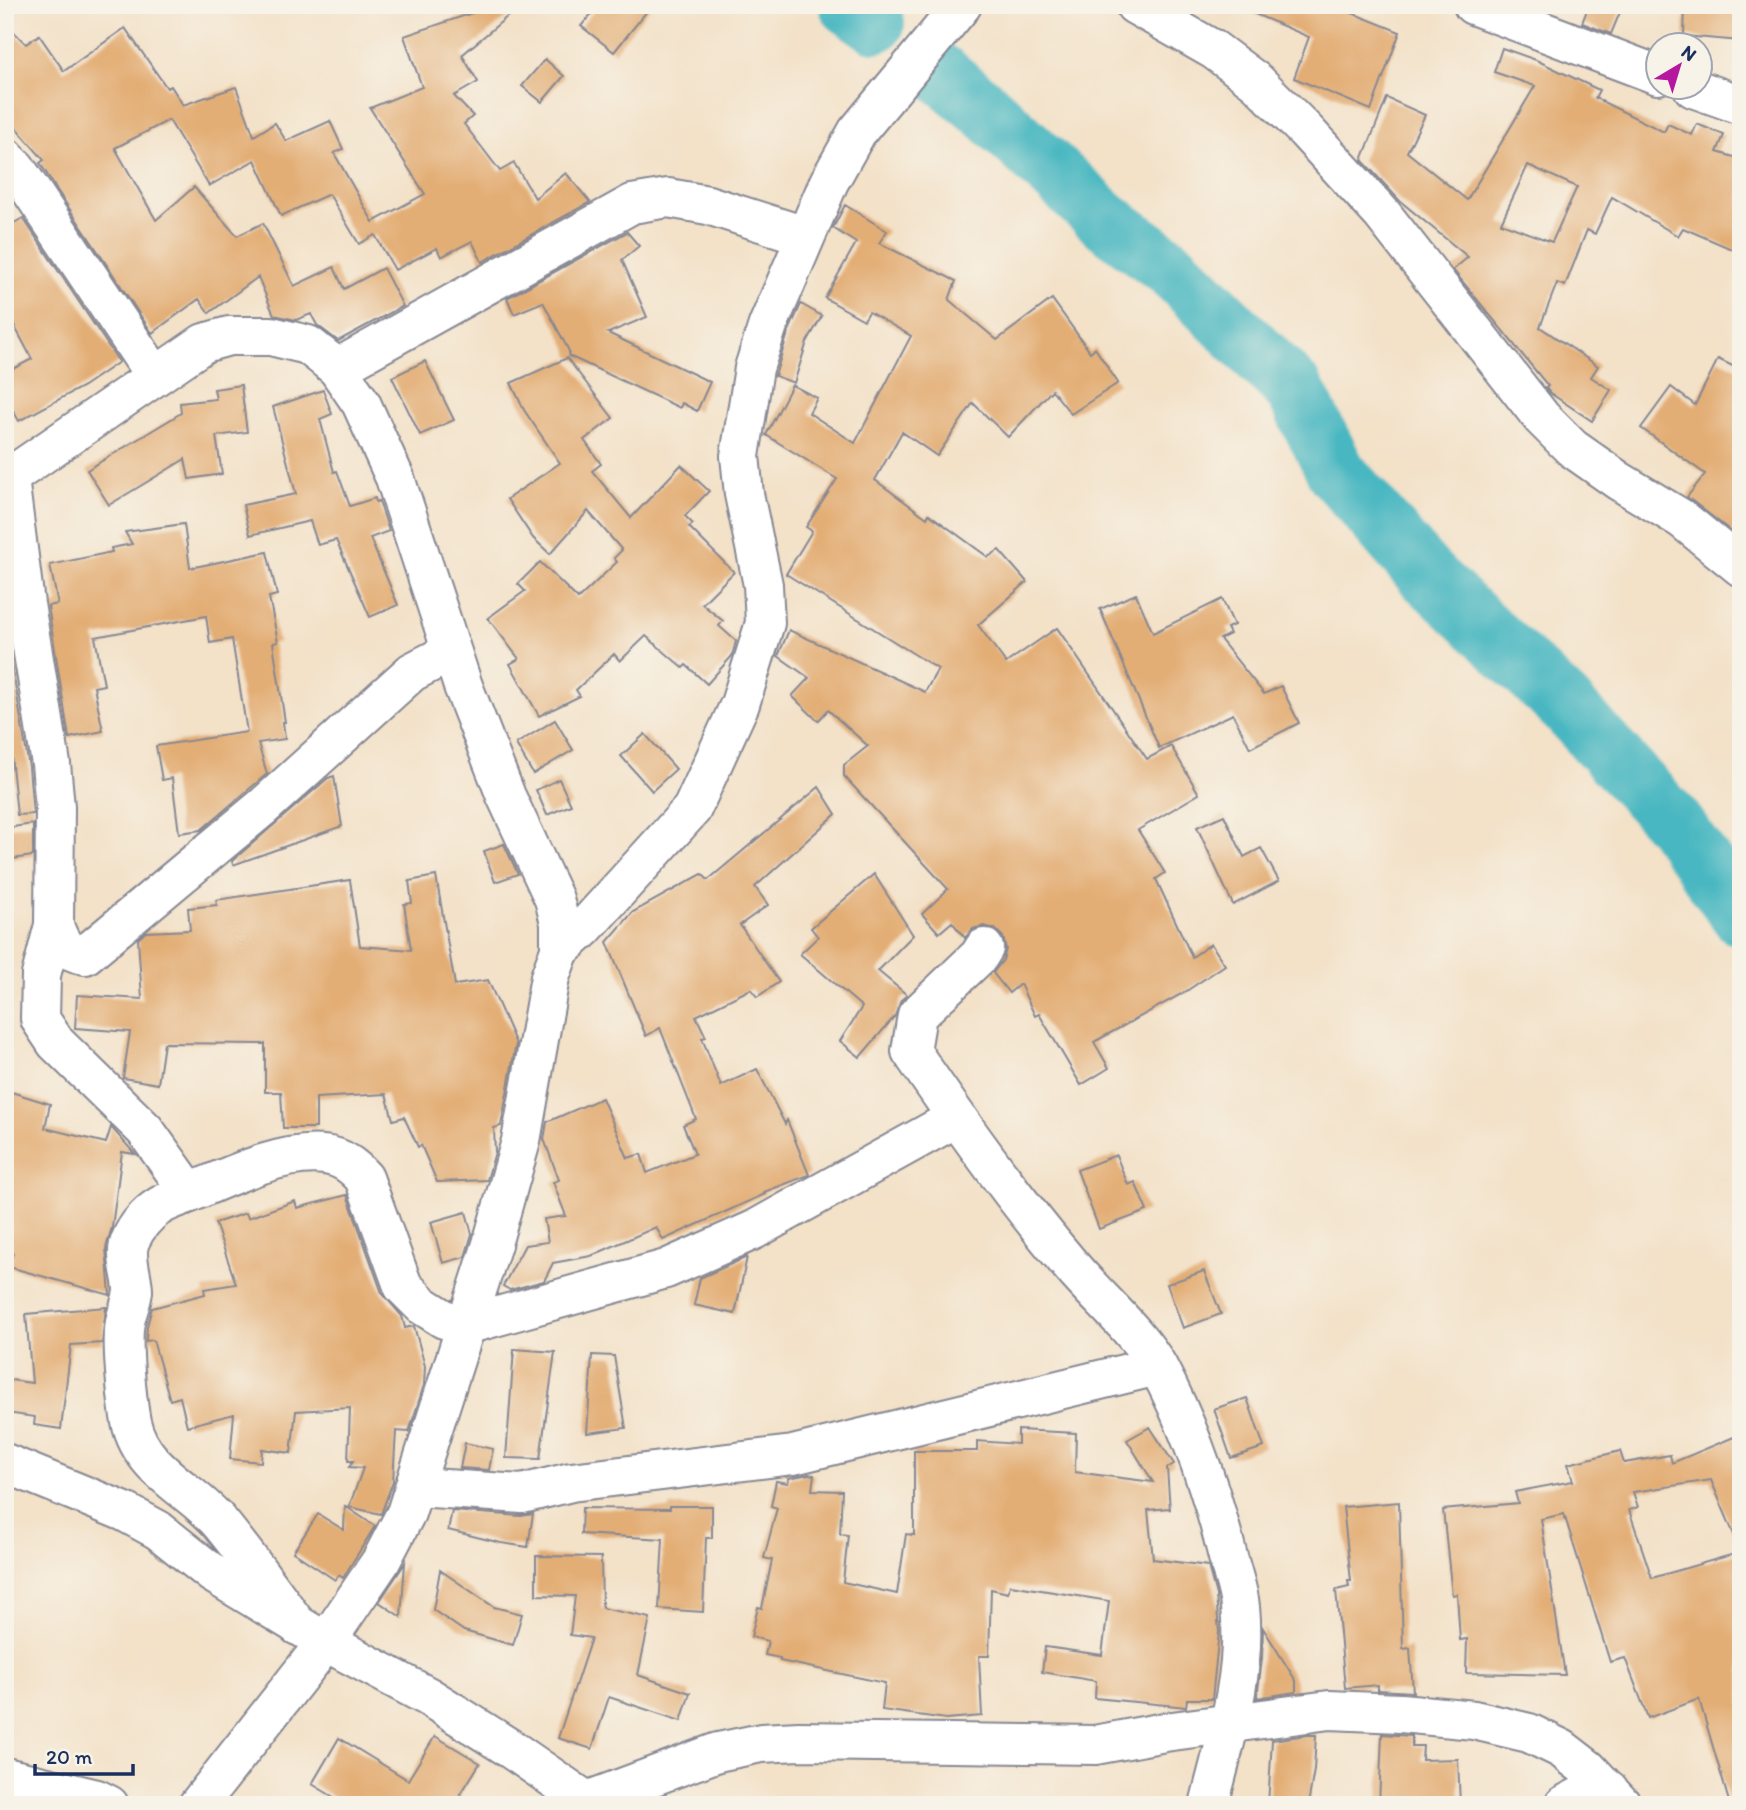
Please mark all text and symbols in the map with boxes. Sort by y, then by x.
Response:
north arrow [1644,32,1714,102]
text: N [1677,40,1701,66]
scale bar [35,1733,133,1777]
text: 20 m [46,1744,93,1769]

